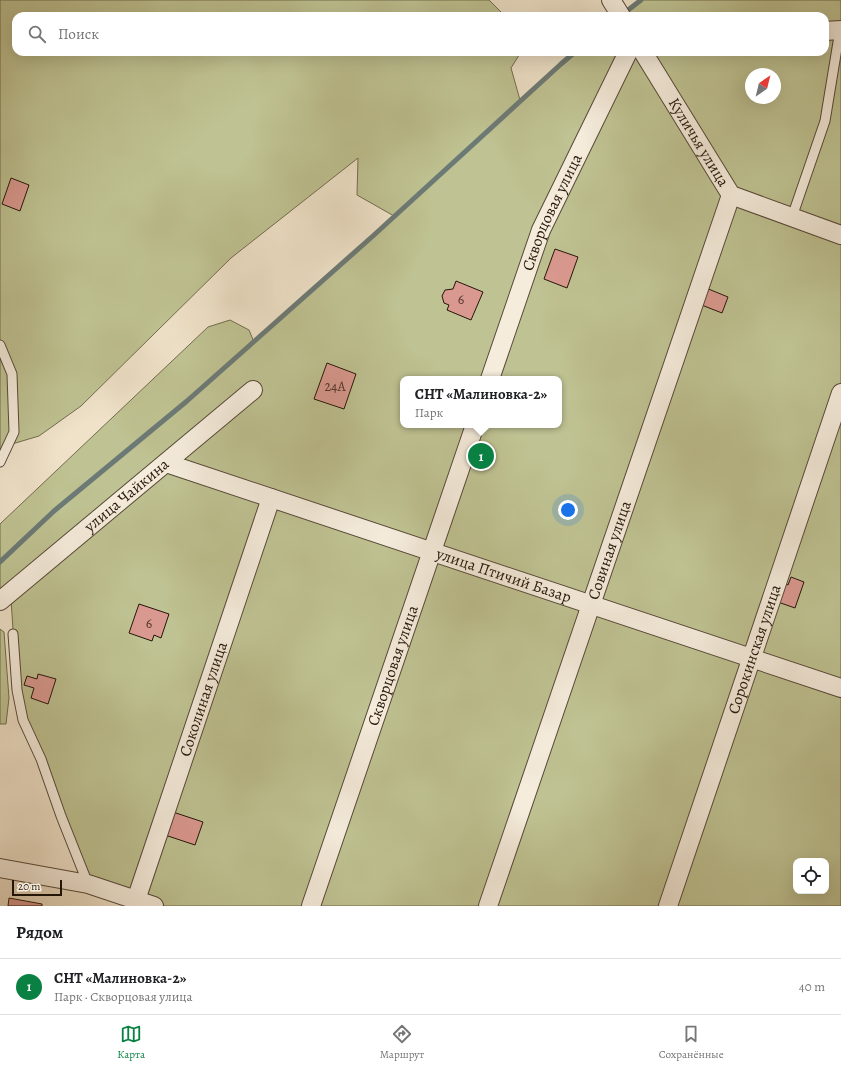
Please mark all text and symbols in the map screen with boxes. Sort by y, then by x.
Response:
search box [12,12,829,56]
icon: search [26,23,48,45]
text: Поиск [58,24,99,44]
north arrow [745,68,781,104]
street label: Куличья улица [663,94,735,191]
street label: Скворцовая улица [517,150,588,274]
house number: 6 [458,290,464,309]
popup [400,376,562,428]
house number: 24А [324,377,346,396]
text: СНТ «Малиновка-2» [415,384,547,404]
text: Парк [415,404,443,421]
pin: 1 [468,441,494,471]
street label: улица Чайкина [79,453,174,538]
street label: Совиная улица [582,497,637,603]
your location [558,500,578,520]
street label: улица Птичий Базар [432,543,574,608]
street label: Сорокинская улица [723,581,787,717]
street label: Скворцовая улица [362,602,424,729]
house number: 6 [146,614,152,633]
street label: Соколиная улица [174,638,233,759]
map controls [793,858,829,894]
button: locate [793,858,829,894]
scale bar [12,878,62,897]
text: 20 m [18,879,40,894]
text: Рядом [16,921,63,944]
text: СНТ «Малиновка-2» [54,968,186,988]
text: 1 [27,978,31,995]
text: 40 m [799,978,825,995]
text: Парк · Скворцовая улица [54,988,193,1005]
tab: Карта [117,1023,145,1062]
tab: Маршрут [380,1023,424,1062]
tab: Сохранённые [659,1023,724,1062]

